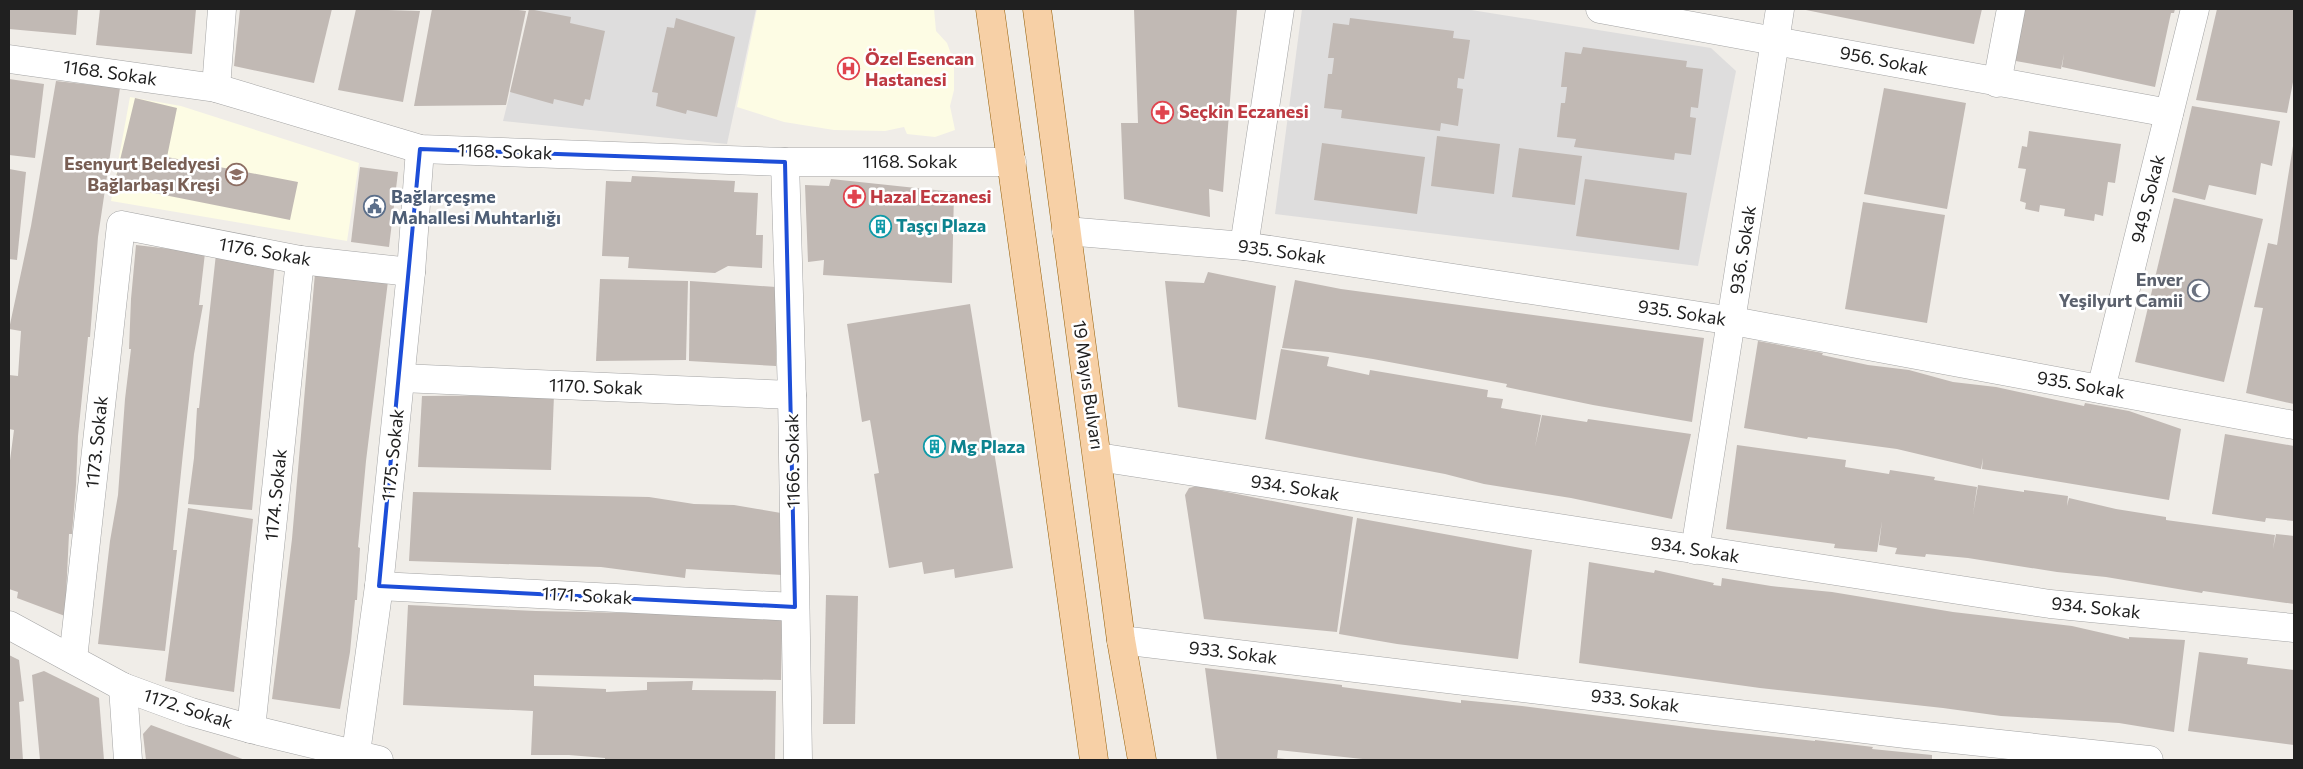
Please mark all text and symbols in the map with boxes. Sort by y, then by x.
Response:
street label: 956. Sokak [1838,41,1931,79]
place label: Özel Esencan Hastanesi [865,47,974,90]
street label: 1168. Sokak [62,55,159,90]
hospital icon: Özel Esencan Hastanesi [837,57,861,81]
pharmacy icon: Seçkin Eczanesi [1151,100,1175,124]
place label: Seçkin Eczanesi [1179,100,1309,122]
street label: 1168. Sokak [457,138,553,164]
street label: 1168. Sokak [863,150,958,172]
place label: Esenyurt Beledyesi Bağlarbaşı Kreşi [64,152,220,195]
street label: 949. Sokak [2125,152,2169,245]
school or university icon: Esenyurt Beledyesi Bağlarbaşı Kreşi [224,162,248,186]
place label: Bağlarçeşme Mahallesi Muhtarlığı [391,185,561,228]
pharmacy icon: Hazal Eczanesi [842,185,866,209]
place label: Hazal Eczanesi [870,185,992,207]
public building icon: Bağlarçeşme Mahallesi Muhtarlığı [363,195,387,219]
street label: 936. Sokak [1724,204,1760,296]
building icon: Taşçı Plaza [868,214,892,238]
place label: Taşçı Plaza [896,214,986,236]
street label: 1176. Sokak [217,232,313,270]
street label: 935. Sokak [1236,234,1328,268]
place label: Enver Yeşilyurt Camii [2059,268,2184,311]
mosque icon: Enver Yeşilyurt Camii [2187,278,2211,302]
street label: 935. Sokak [1636,294,1728,330]
street label: 19 Mayıs Bulvarı [1069,319,1109,451]
street label: 935. Sokak [2035,365,2127,403]
street label: 1170. Sokak [549,373,644,399]
street label: 1173. Sokak [80,394,112,489]
street label: 1175. Sokak [376,407,408,502]
street label: 1166. Sokak [780,413,804,509]
building icon: Mg Plaza [922,435,946,459]
place label: Mg Plaza [950,435,1025,457]
street label: 1174. Sokak [259,448,291,542]
street label: 934. Sokak [1249,469,1341,505]
street label: 934. Sokak [1649,531,1741,567]
street label: 1171. Sokak [541,582,633,608]
street label: 934. Sokak [2050,591,2142,623]
street label: 933. Sokak [1188,636,1279,668]
street label: 1172. Sokak [141,683,236,733]
street label: 933. Sokak [1590,684,1681,716]

